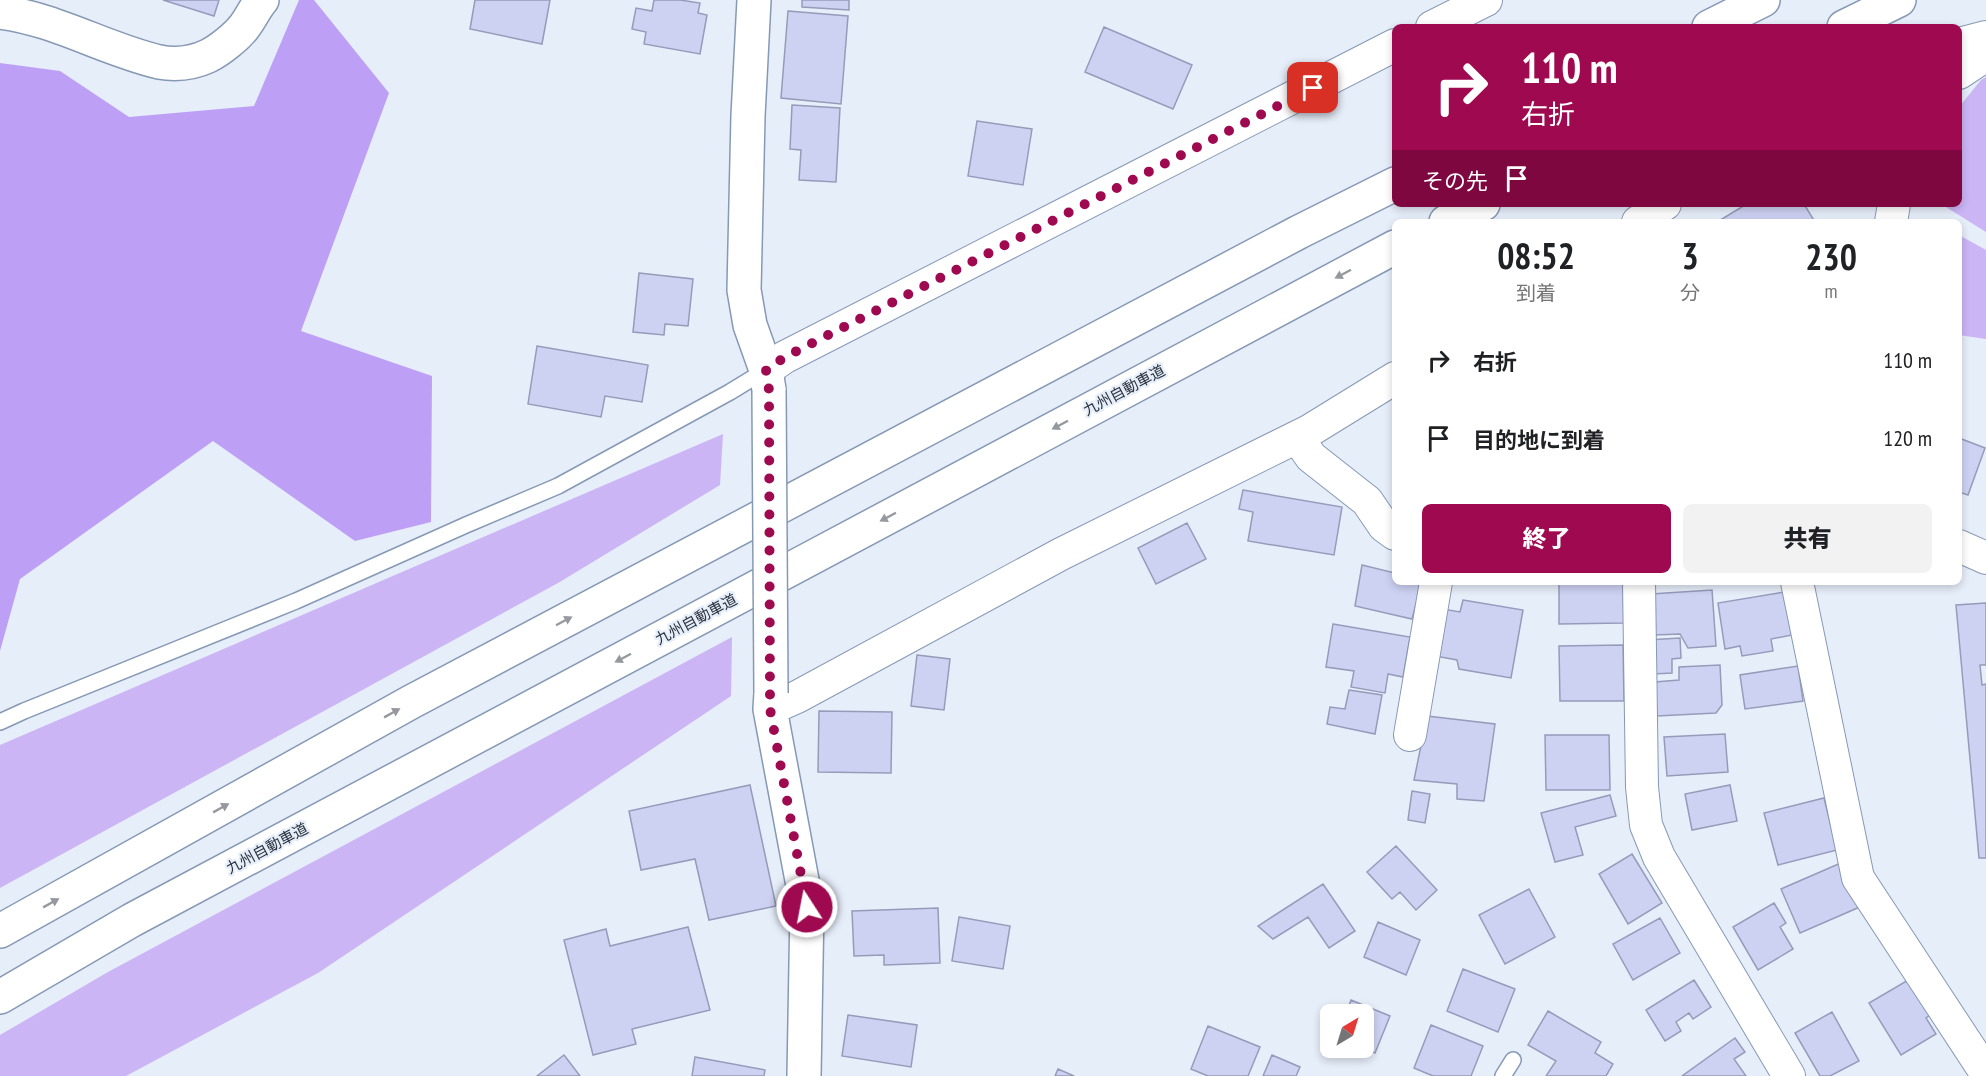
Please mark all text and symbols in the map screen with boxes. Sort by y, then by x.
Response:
text: 110 m [1521,40,1618,95]
icon: right [1422,48,1500,126]
pin [1287,62,1338,113]
icon: arrive [1296,71,1329,104]
text: 右折 [1521,97,1575,131]
icon: arrive [1500,162,1533,195]
text: その先 [1422,167,1488,195]
text: 08:52 [1497,232,1575,279]
text: 3 [1682,232,1699,279]
text: 230 [1805,233,1857,280]
one-way arrow [1334,269,1351,279]
text: m [1825,278,1838,304]
text: 到着 [1516,280,1556,306]
text: 分 [1680,280,1700,306]
icon: right [1422,344,1455,377]
text: 110 m [1883,346,1932,374]
text: 右折 [1473,348,1517,376]
street label: 九州自動車道 [1080,360,1168,420]
one-way arrow [1051,420,1068,430]
icon: arrive [1422,422,1455,455]
text: 120 m [1883,424,1932,452]
text: 目的地に到着 [1473,426,1605,454]
button: 終了 [1422,504,1671,573]
button: 共有 [1683,504,1932,573]
one-way arrow [879,512,896,522]
street label: 九州自動車道 [652,589,740,649]
one-way arrow [556,616,573,626]
one-way arrow [614,653,631,663]
one-way arrow [384,708,401,718]
one-way arrow [213,803,230,813]
street label: 九州自動車道 [223,818,311,878]
position arrow [775,875,839,939]
one-way arrow [43,897,59,908]
north arrow [1320,1004,1374,1058]
map controls [1320,1004,1374,1058]

